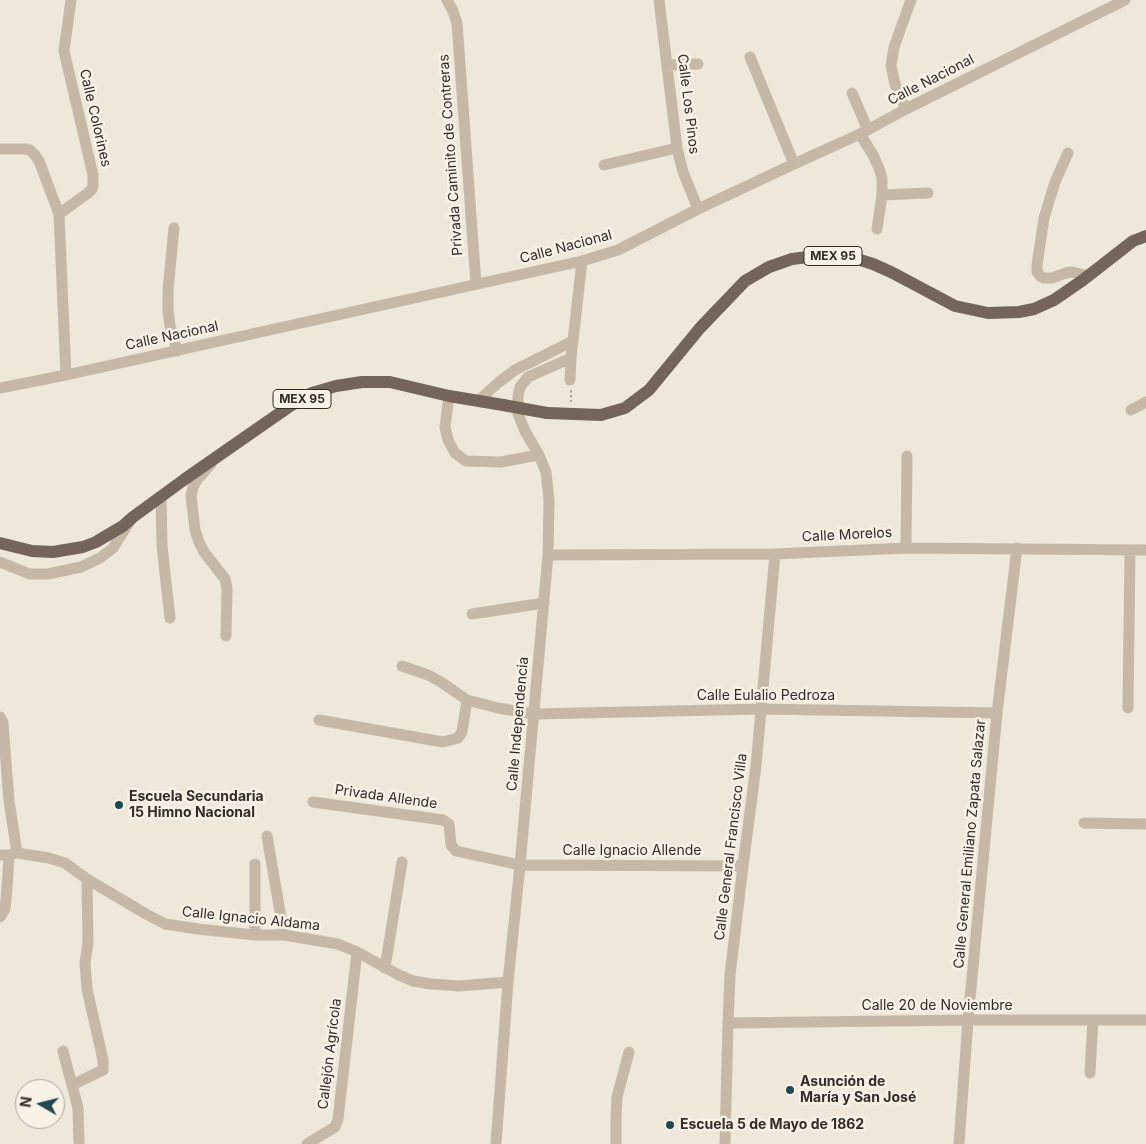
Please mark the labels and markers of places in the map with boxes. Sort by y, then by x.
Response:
place label: Escuela Secundaria 15 Himno Nacional [129,789,264,822]
marker: Escuela Secundaria 15 Himno Nacional [113,799,125,811]
place label: Asunción de María y San José [800,1074,916,1106]
marker: Asunción de María y San José [784,1084,796,1096]
place label: Escuela 5 de Mayo de 1862 [680,1117,864,1133]
marker: Escuela 5 de Mayo de 1862 [664,1119,676,1131]

